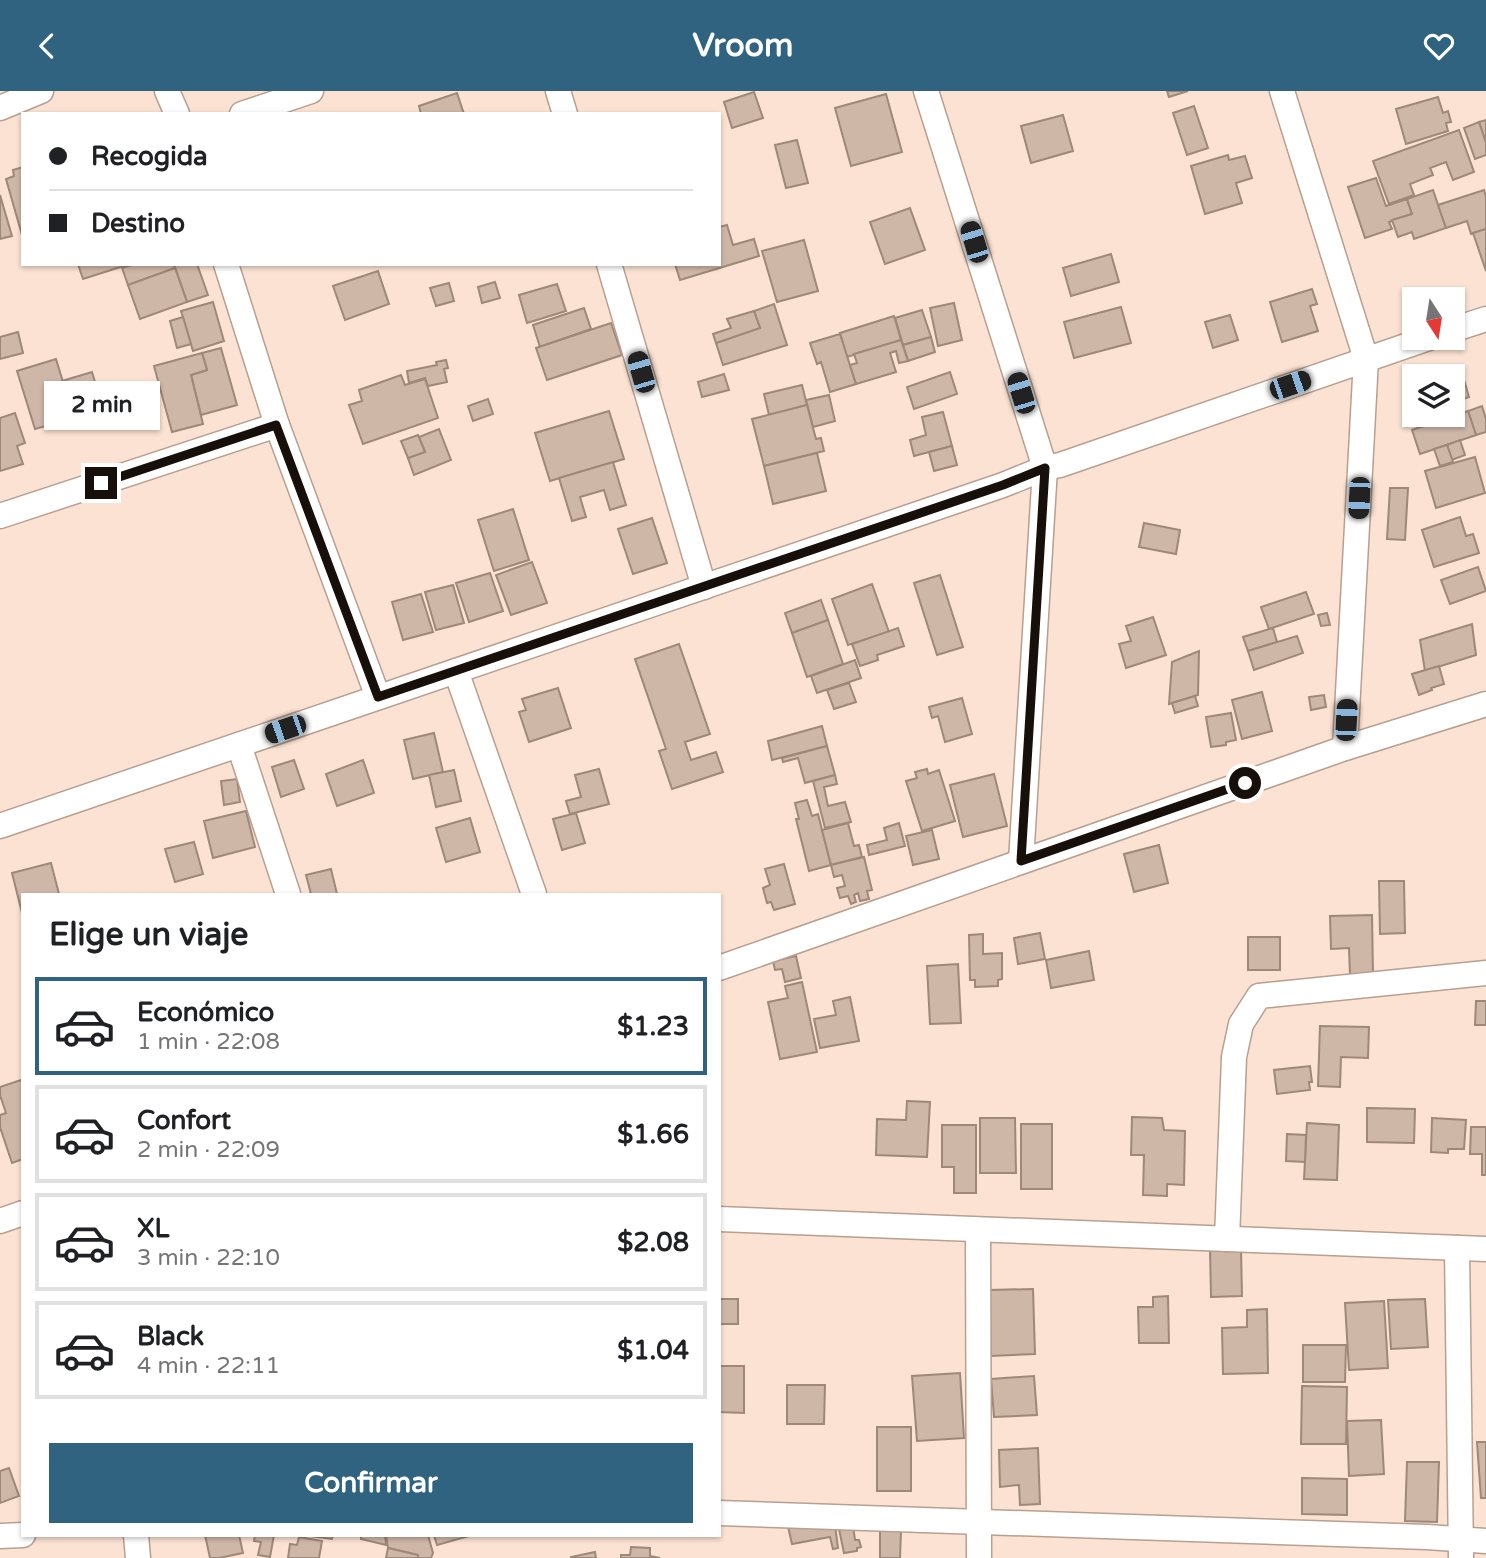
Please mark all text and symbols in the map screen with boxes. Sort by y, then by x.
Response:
icon: back [28,27,66,65]
text: Vroom [693,27,793,65]
icon: heart [1420,27,1458,65]
text: Recogida [91,141,208,172]
text: Destino [91,208,185,239]
car [958,219,991,265]
north arrow [1402,287,1465,350]
map controls [1402,287,1465,427]
car [626,349,657,395]
button: layers [1402,364,1465,427]
car [1267,368,1314,402]
car [1005,370,1038,416]
callout: 2 min [43,381,159,431]
text: 2 min [71,391,133,419]
route end [85,467,117,499]
car [1348,476,1371,520]
car [1335,698,1358,742]
car [262,712,309,746]
route start [1229,767,1261,799]
text: Elige un viaje [49,916,248,954]
icon: car [53,995,116,1058]
text: Económico [137,997,274,1028]
text: $1.23 [617,1011,689,1042]
text: 1 min · 22:08 [137,1028,280,1056]
icon: car [53,1103,116,1166]
text: Confort [137,1105,231,1136]
text: $1.66 [617,1119,689,1150]
text: 2 min · 22:09 [137,1136,280,1164]
icon: car [53,1211,116,1274]
text: XL [137,1213,169,1244]
text: $2.08 [617,1227,689,1258]
text: 3 min · 22:10 [137,1244,280,1272]
icon: car [53,1319,116,1382]
text: Black [137,1321,204,1352]
text: $1.04 [617,1335,689,1366]
text: 4 min · 22:11 [137,1352,280,1380]
button: Confirmar [49,1443,693,1523]

